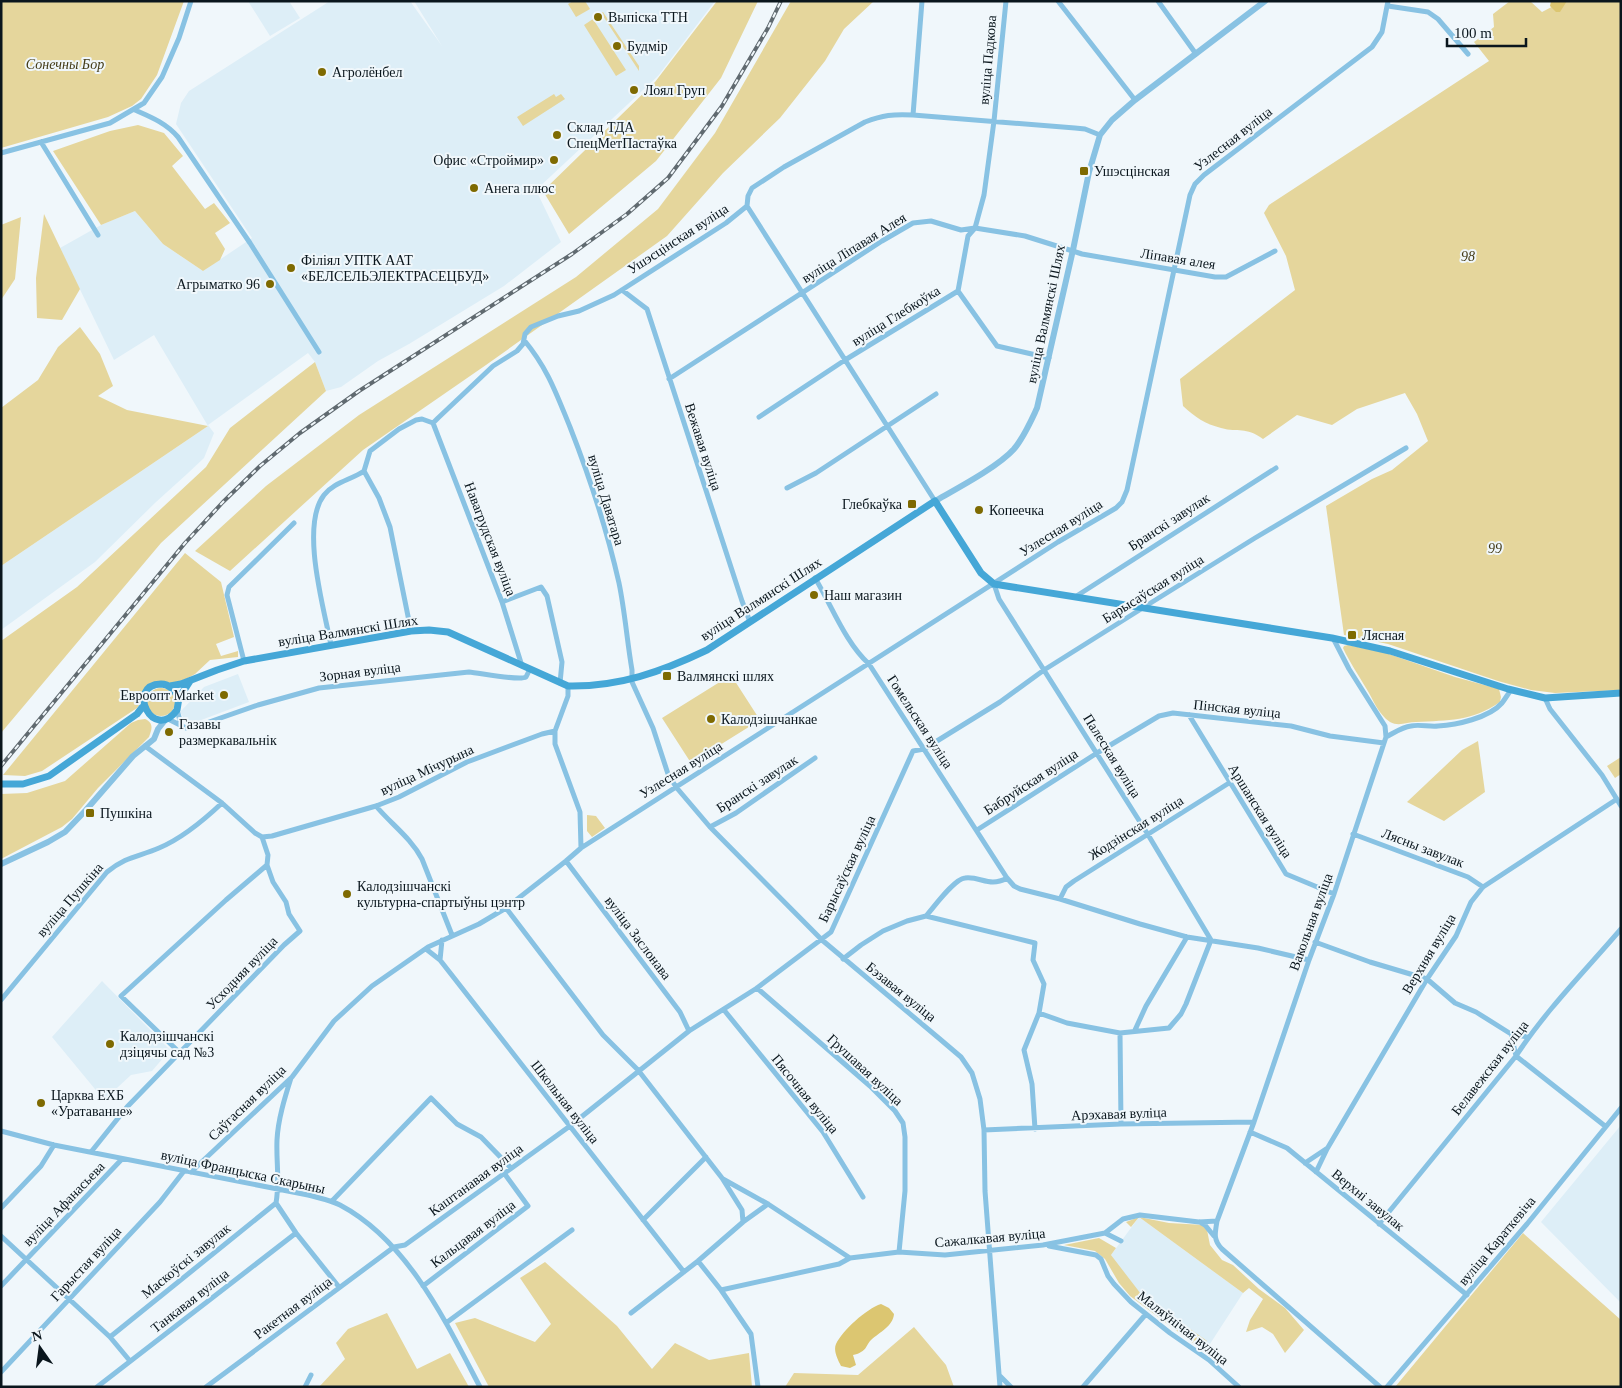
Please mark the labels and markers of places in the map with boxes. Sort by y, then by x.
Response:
place label: Выпіска ТТН [608,10,688,25]
marker: Выпіска ТТН [592,11,604,23]
place label: Будмір [627,39,668,54]
marker: Будмір [611,40,623,52]
place label: Агролёнбел [332,65,403,80]
marker: Агролёнбел [316,66,328,78]
place label: Лоял Груп [644,83,706,98]
marker: Лоял Груп [628,84,640,96]
place label: Склад ТДА СпецМетПастаўка [567,120,678,151]
marker: Склад ТДА СпецМетПастаўка [551,129,563,141]
place label: Офис «Строймир» [433,153,544,168]
marker: Офис «Строймир» [548,154,560,166]
place label: Ушэсцінская [1094,164,1171,179]
marker: Ушэсцінская [1078,165,1090,177]
place label: Анега плюс [484,181,554,196]
marker: Анега плюс [468,182,480,194]
place label: Філіял УПТК ААТ «БЕЛСЕЛЬЭЛЕКТРАСЕЦБУД» [301,253,489,284]
marker: Філіял УПТК ААТ «БЕЛСЕЛЬЭЛЕКТРАСЕЦБУД» [285,262,297,274]
place label: Агрыматко 96 [176,277,260,292]
marker: Агрыматко 96 [264,278,276,290]
place label: Глебкаўка [842,497,903,512]
marker: Глебкаўка [906,498,918,510]
place label: Копеечка [989,503,1045,518]
marker: Копеечка [973,504,985,516]
place label: Наш магазин [824,588,903,603]
marker: Наш магазин [808,589,820,601]
place label: Лясная [1362,628,1405,643]
marker: Лясная [1346,629,1358,641]
place label: Валмянскі шлях [677,669,774,684]
marker: Валмянскі шлях [661,670,673,682]
place label: Евроопт Market [120,688,214,703]
marker: Евроопт Market [218,689,230,701]
place label: Калодзішчанкае [721,712,817,727]
marker: Калодзішчанкае [705,713,717,725]
place label: Газавы размеркавальнік [179,717,277,748]
marker: Газавы размеркавальнік [163,726,175,738]
place label: Пушкіна [100,806,153,821]
marker: Пушкіна [84,807,96,819]
place label: Калодзішчанскі культурна-спартыўны цэнтр [357,879,525,910]
marker: Калодзішчанскі культурна-спартыўны цэнтр [341,888,353,900]
place label: Калодзішчанскі дзіцячы сад №3 [120,1029,214,1060]
marker: Калодзішчанскі дзіцячы сад №3 [104,1038,116,1050]
place label: Царква ЕХБ «Уратаванне» [51,1088,133,1119]
marker: Царква ЕХБ «Уратаванне» [35,1097,47,1109]

